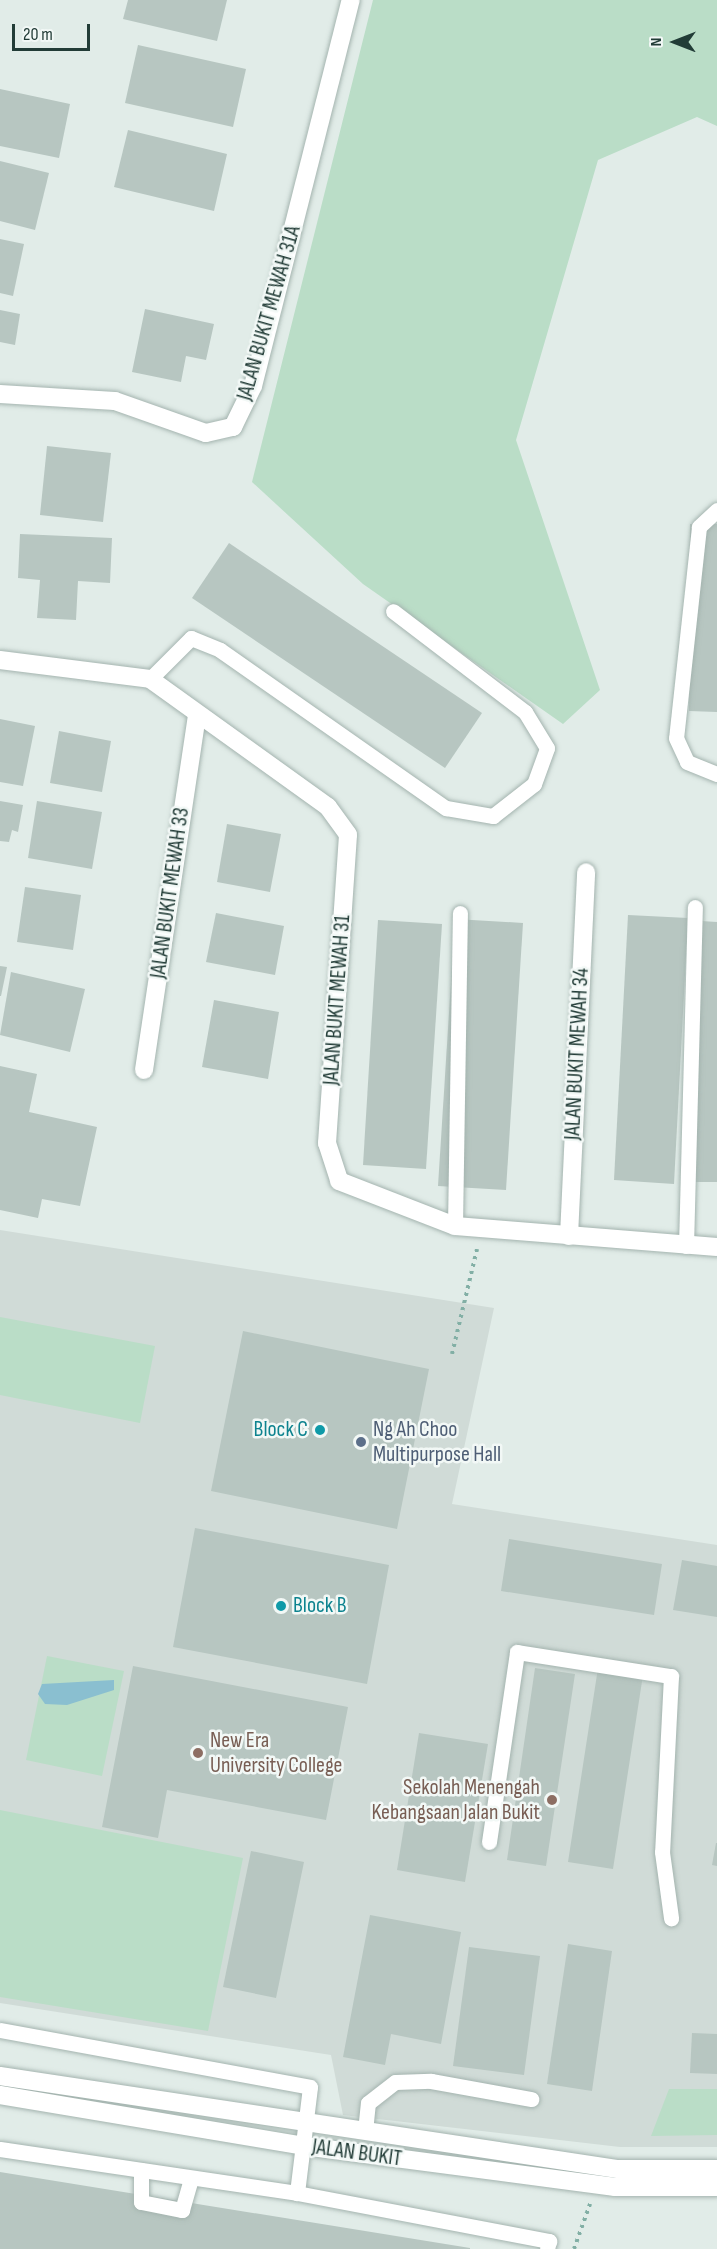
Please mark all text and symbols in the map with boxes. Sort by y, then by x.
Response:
scale bar [15,12,93,50]
north arrow [645,12,705,72]
text: 20 m [23,24,53,45]
text: N [647,38,666,46]
street label: JALAN BUKIT MEWAH 31A [231,223,307,403]
street label: JALAN BUKIT MEWAH 33 [145,806,195,980]
street label: JALAN BUKIT MEWAH 31 [318,914,356,1086]
street label: JALAN BUKIT MEWAH 34 [559,967,595,1141]
place label: Ng Ah Choo Multipurpose Hall [373,1416,501,1468]
place label: Block C [254,1417,308,1443]
marker: Block C [313,1423,327,1437]
marker: Ng Ah Choo Multipurpose Hall [354,1435,368,1449]
place label: Block B [293,1593,347,1619]
marker: Block B [274,1599,288,1613]
place label: New Era University College [210,1727,342,1778]
marker: New Era University College [191,1746,205,1760]
place label: Sekolah Menengah Kebangsaan Jalan Bukit [372,1774,540,1826]
marker: Sekolah Menengah Kebangsaan Jalan Bukit [545,1793,559,1807]
street label: JALAN BUKIT [310,2134,404,2172]

